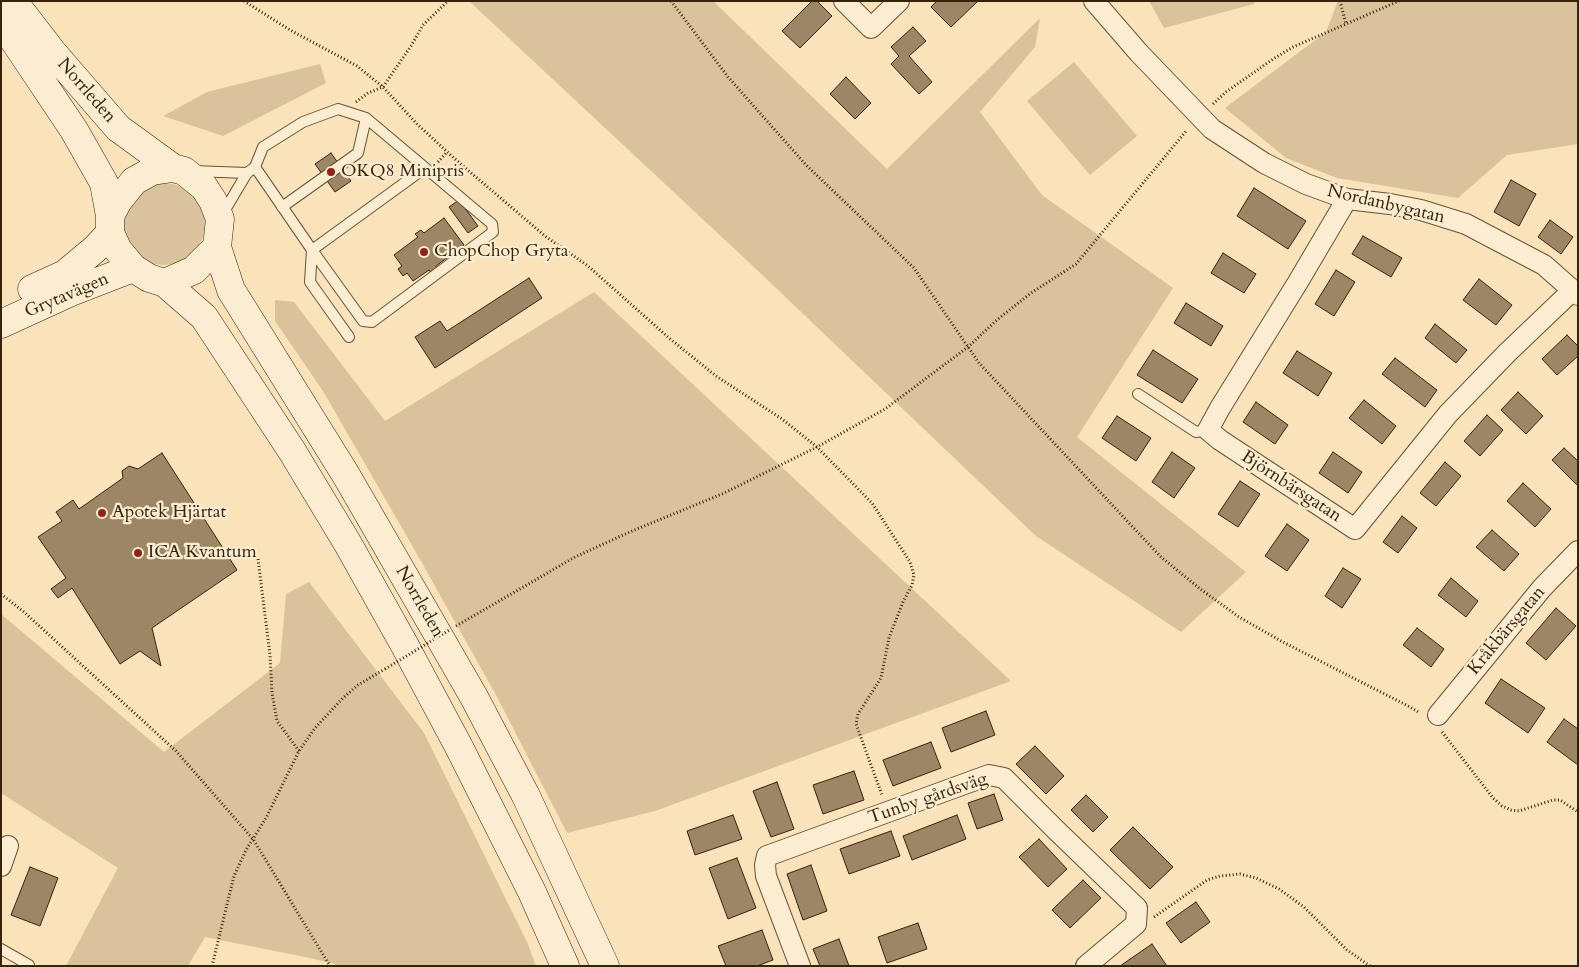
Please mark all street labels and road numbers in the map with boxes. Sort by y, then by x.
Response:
street label: Norrleden [52,54,120,128]
street label: Nordanbygatan [1325,181,1447,229]
street label: Grytavägen [22,269,112,323]
street label: Björnbärsgatan [1237,446,1345,528]
street label: Norrleden [390,562,448,642]
street label: Kråkbärsgatan [1464,582,1550,680]
street label: Tunby gårdsväg [866,769,990,829]

